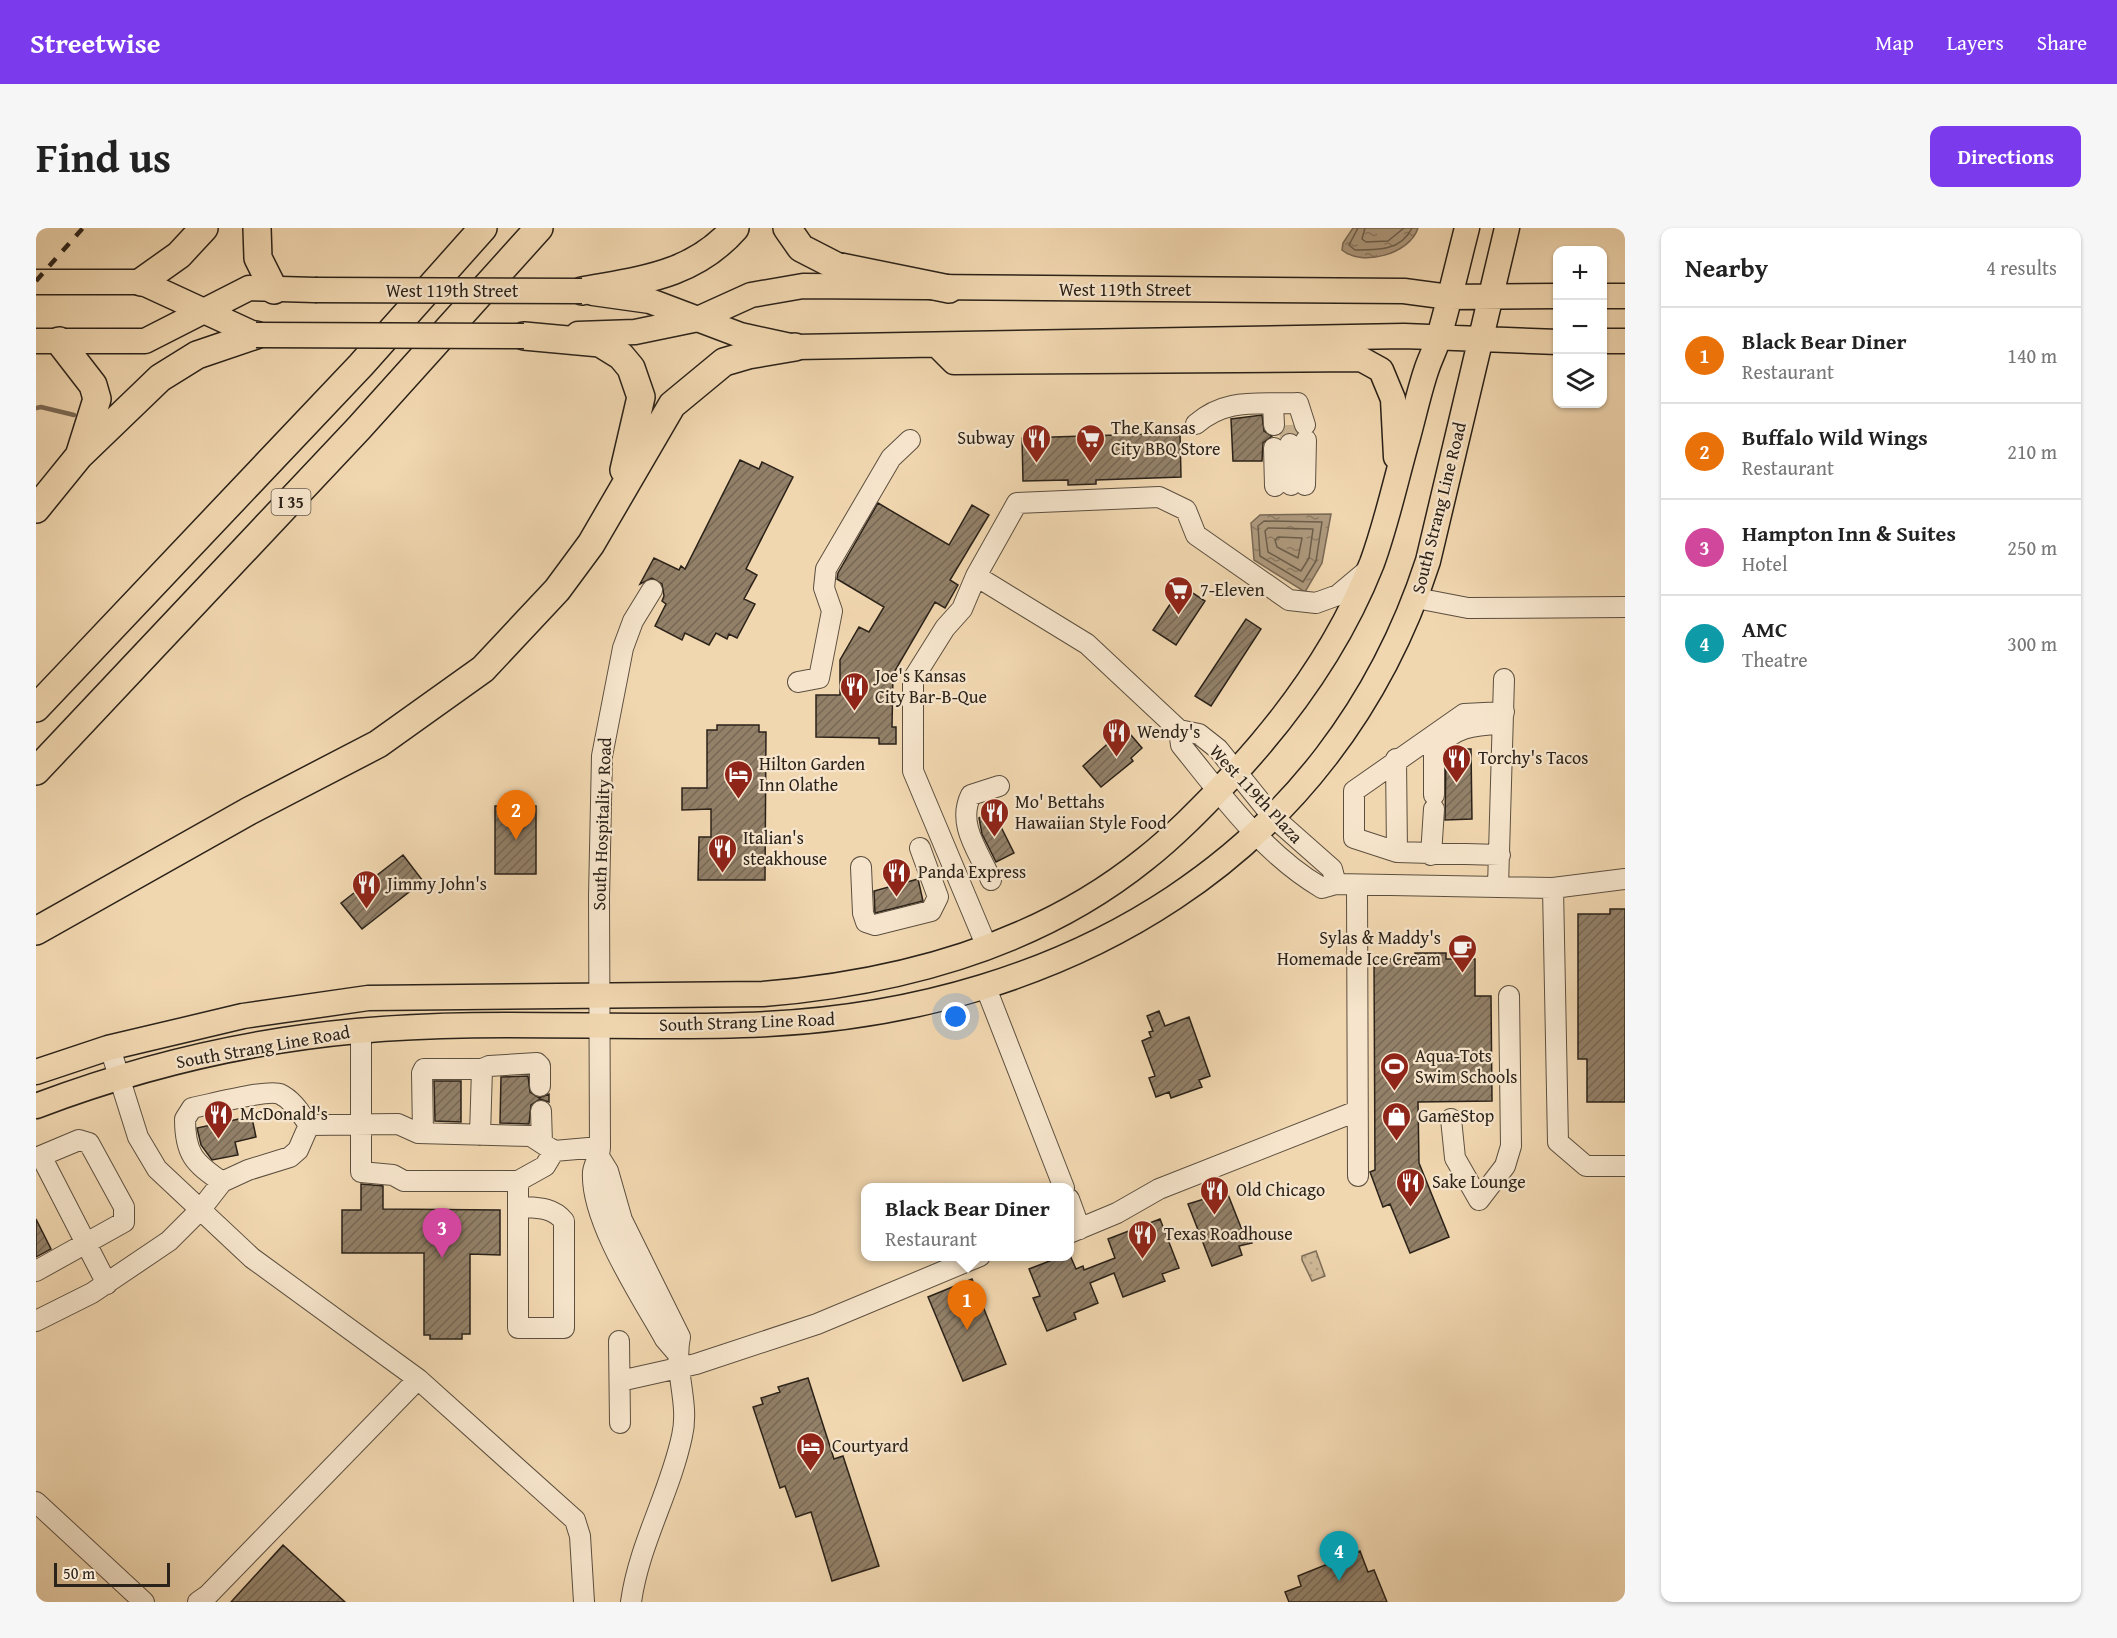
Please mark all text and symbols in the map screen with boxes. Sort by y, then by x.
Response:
text: Streetwise [30,22,160,63]
text: Map [1875,27,1914,58]
text: Layers [1947,27,2004,58]
text: Share [2037,27,2087,58]
text: Find us [36,126,171,187]
button: Directions [1930,126,2081,187]
map controls [1553,246,1607,408]
button: + [1553,246,1607,300]
text: Nearby [1685,248,1768,287]
text: 4 results [1986,253,2057,282]
street label: West 119th Street [1059,276,1192,303]
street label: West 119th Street [386,277,519,304]
button: − [1553,300,1607,354]
text: Black Bear Diner [1742,325,1907,357]
text: 1 [1699,341,1710,370]
text: 140 m [2007,341,2057,370]
button: layers [1553,354,1607,408]
text: Restaurant [1742,357,1834,386]
place label: The Kansas City BBQ Store [1111,414,1220,462]
street label: South Strang Line Road [1404,419,1473,597]
text: Buffalo Wild Wings [1742,421,1928,453]
restaurant icon: Subway [1020,422,1052,464]
supermarket icon: The Kansas City BBQ Store [1074,422,1106,464]
place label: Subway [957,424,1015,451]
text: 2 [1699,437,1710,466]
text: 210 m [2007,437,2057,466]
text: Restaurant [1742,453,1834,482]
road number: I 35 [272,489,310,515]
text: Hampton Inn & Suites [1742,517,1956,549]
text: 3 [1699,533,1710,562]
text: 250 m [2007,533,2057,562]
text: Hotel [1742,549,1788,578]
supermarket icon: 7-Eleven [1163,574,1195,616]
place label: 7-Eleven [1200,576,1265,603]
text: AMC [1742,613,1787,645]
text: 4 [1699,629,1710,658]
text: 300 m [2007,629,2057,658]
text: Theatre [1742,645,1808,674]
place label: Joe's Kansas City Bar-B-Que [873,662,987,710]
restaurant icon: Joe's Kansas City Bar-B-Que [838,670,870,712]
restaurant icon: Wendy's [1100,716,1132,758]
place label: Wendy's [1137,718,1201,745]
street label: South Hospitality Road [585,737,618,911]
street label: West 119th Plaza [1203,738,1310,850]
restaurant icon: Torchy's Tacos [1441,742,1473,784]
place label: Torchy's Tacos [1478,744,1588,771]
place label: Hilton Garden Inn Olathe [759,750,865,798]
hotel icon: Hilton Garden Inn Olathe [722,758,754,800]
place label: Mo' Bettahs Hawaiian Style Food [1015,788,1167,836]
pin: 2 [496,790,536,840]
restaurant icon: Mo' Bettahs Hawaiian Style Food [978,796,1010,838]
place label: Italian's steakhouse [743,824,827,872]
restaurant icon: Italian's steakhouse [706,832,738,874]
restaurant icon: Panda Express [881,856,913,898]
place label: Panda Express [918,858,1026,885]
restaurant icon: Jimmy John's [350,868,382,910]
place label: Jimmy John's [385,870,487,897]
place label: Sylas & Maddy's Homemade Ice Cream [1277,924,1441,972]
cafe icon: Sylas & Maddy's Homemade Ice Cream [1446,932,1478,974]
your location [941,1002,970,1031]
street label: South Strang Line Road [659,1005,836,1038]
street label: South Strang Line Road [174,1018,352,1075]
place label: Aqua-Tots Swim Schools [1415,1042,1517,1090]
sports icon: Aqua-Tots Swim Schools [1378,1050,1410,1092]
restaurant icon: McDonald's [203,1098,235,1140]
place label: McDonald's [240,1100,328,1127]
shop icon: GameStop [1381,1100,1413,1142]
place label: GameStop [1418,1102,1495,1129]
restaurant icon: Sake Lounge [1395,1166,1427,1208]
place label: Sake Lounge [1432,1168,1526,1195]
restaurant icon: Old Chicago [1199,1174,1231,1216]
place label: Old Chicago [1236,1176,1325,1203]
popup [861,1183,1074,1261]
text: Black Bear Diner [885,1192,1050,1224]
pin: 3 [422,1208,462,1258]
restaurant icon: Texas Roadhouse [1127,1218,1159,1260]
place label: Texas Roadhouse [1164,1220,1293,1247]
text: Restaurant [885,1224,977,1253]
pin: 1 [948,1280,986,1330]
hotel icon: Courtyard [795,1430,827,1472]
place label: Courtyard [832,1432,909,1459]
pin: 4 [1320,1532,1358,1581]
scale bar [54,1560,170,1588]
text: 50 m [63,1561,95,1585]

